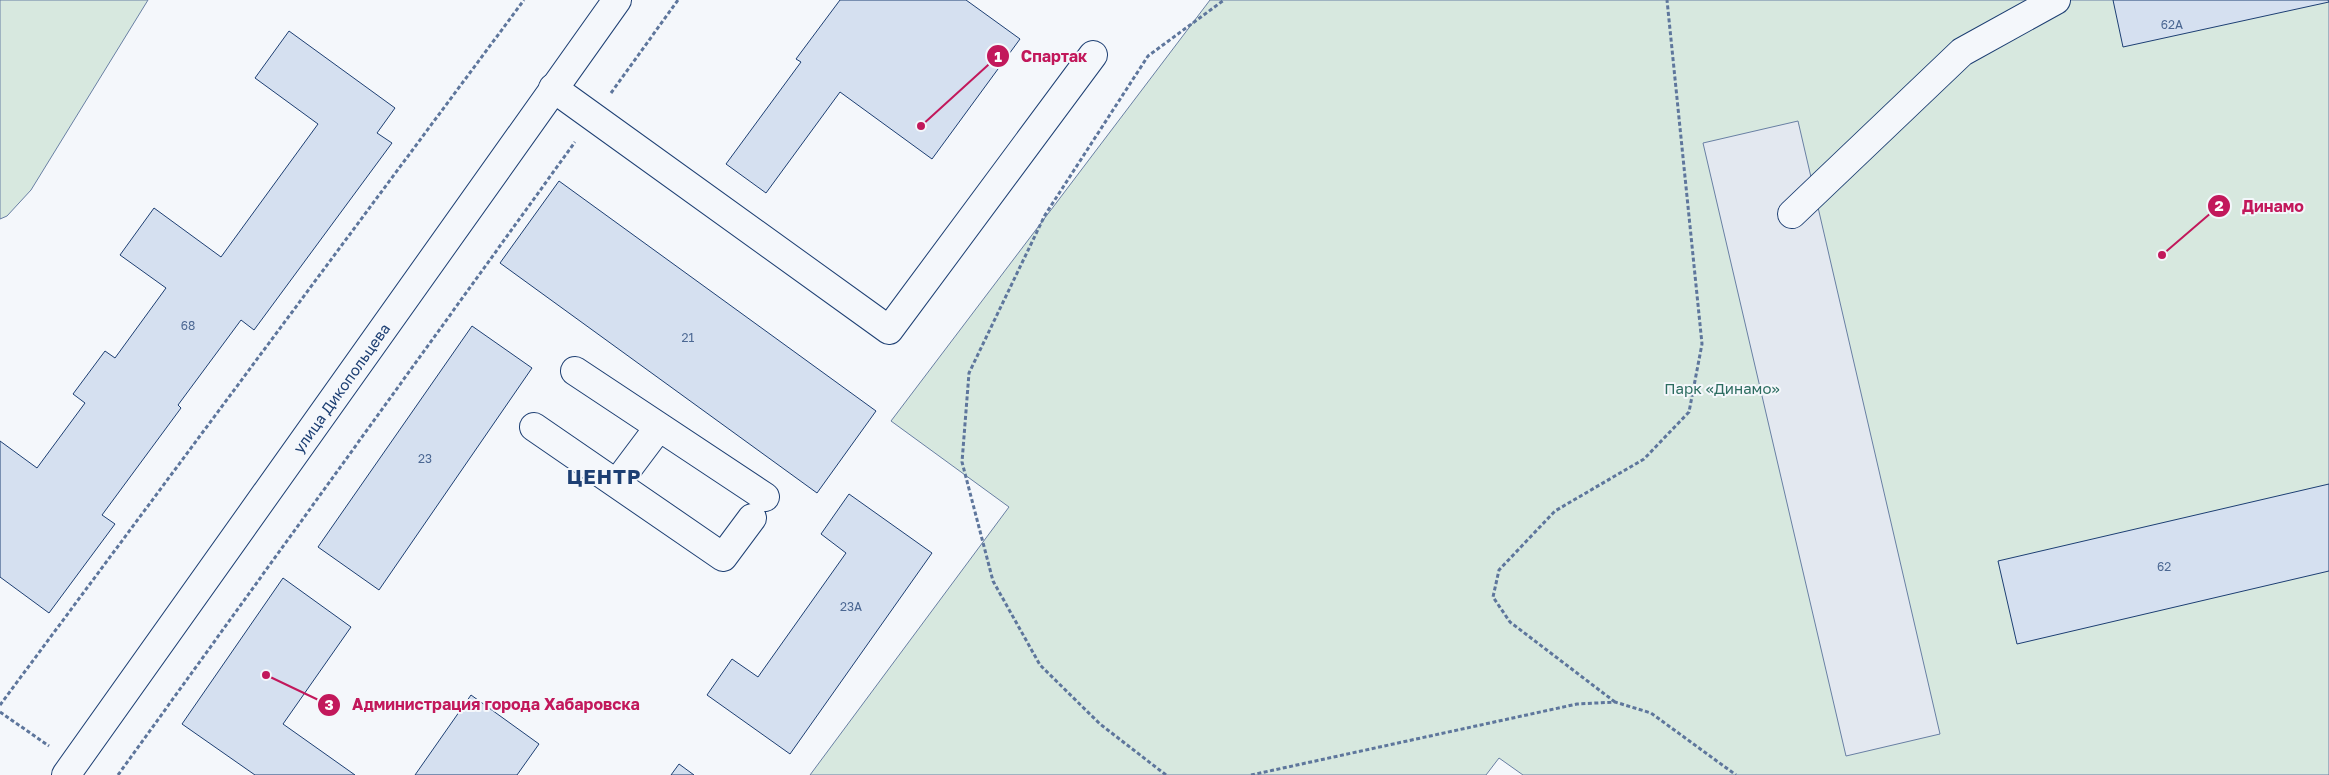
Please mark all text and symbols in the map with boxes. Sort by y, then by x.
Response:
house number: 62А [2161,17,2183,32]
callout: Спартак [986,41,1097,72]
text: Спартак [1021,46,1088,66]
text: 1 [994,47,1002,65]
callout: Динамо [2207,190,2314,221]
text: 2 [2214,196,2224,214]
text: Динамо [2242,196,2304,216]
house number: 68 [181,318,195,333]
street label: улица Дикопольцева [289,320,393,456]
house number: 21 [682,330,695,345]
park label: Парк «Динамо» [1664,379,1780,397]
house number: 23 [418,451,432,466]
district label: ЦЕНТР [567,464,641,488]
house number: 62 [2157,559,2171,574]
house number: 23А [840,599,862,614]
callout: Администрация города Хабаровска [317,689,649,720]
text: Администрация города Хабаровска [352,694,640,714]
text: 3 [324,695,334,713]

